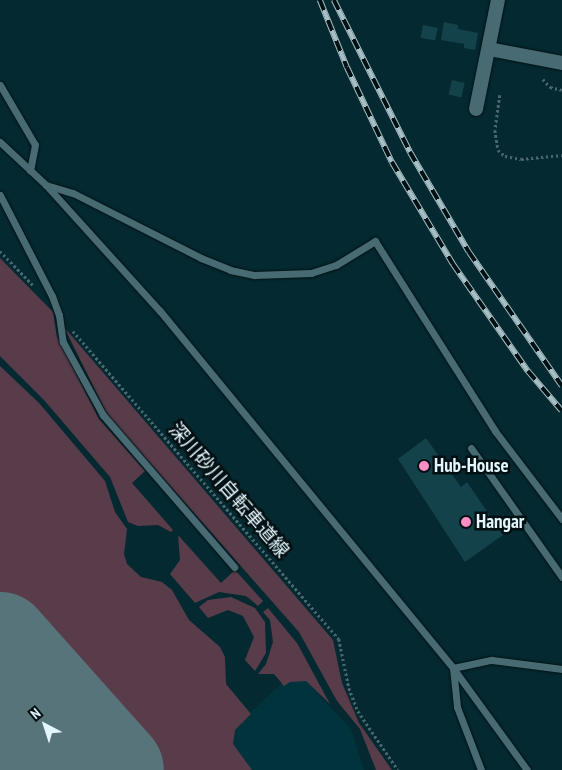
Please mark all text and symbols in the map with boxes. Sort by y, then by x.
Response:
street label: 深川砂川自転車道線 [164,418,294,562]
place label: Hub-House [434,455,509,477]
marker: Hub-House [418,460,430,472]
place label: Hangar [476,511,524,533]
marker: Hangar [460,516,472,528]
north arrow [20,700,70,750]
text: N [27,704,44,723]

